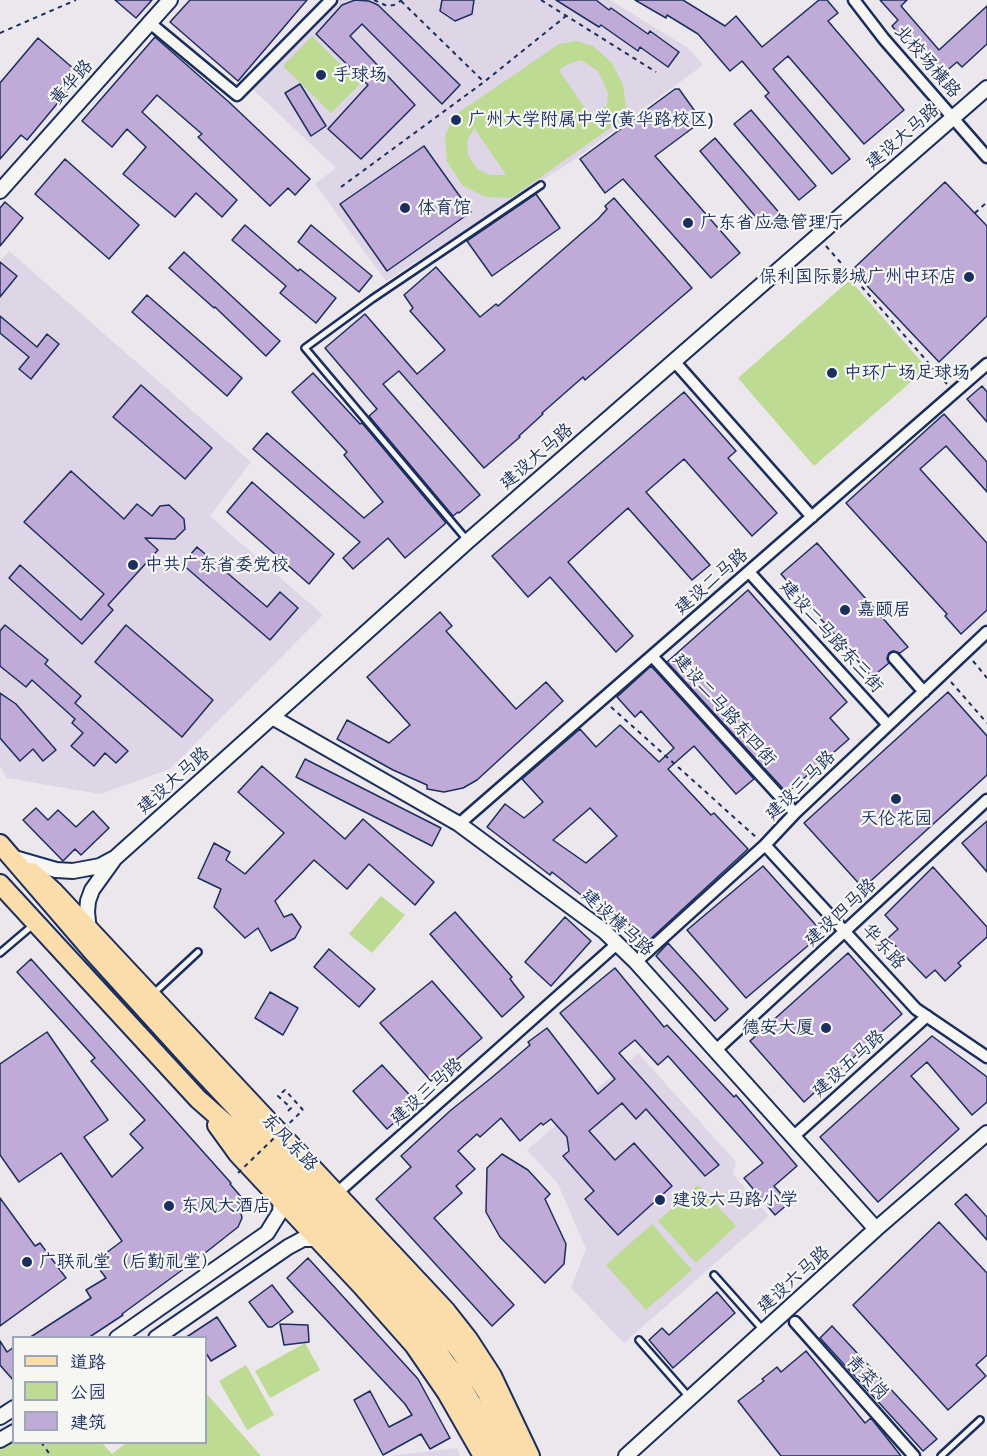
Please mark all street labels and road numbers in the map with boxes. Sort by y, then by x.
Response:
street label: 北校场横路 [889,21,965,103]
street label: 黄华路 [46,56,98,110]
street label: 建设大马路 [862,99,944,175]
street label: 建设大马路 [496,419,578,495]
street label: 建设二马路 [671,544,753,620]
street label: 建设二马路东三街 [775,576,887,698]
street label: 建设二马路东四街 [668,649,780,771]
street label: 建设大马路 [133,743,215,819]
street label: 建设三马路 [762,747,840,825]
street label: 建设四马路 [801,874,881,952]
street label: 建设横马路 [576,885,658,961]
street label: 华乐路 [857,920,909,974]
street label: 建设五马路 [808,1026,890,1102]
street label: 建设三马路 [386,1054,468,1130]
street label: 东风东路 [256,1110,322,1176]
street label: 建设六马路 [753,1242,835,1318]
street label: 青菜岗 [841,1351,893,1405]

